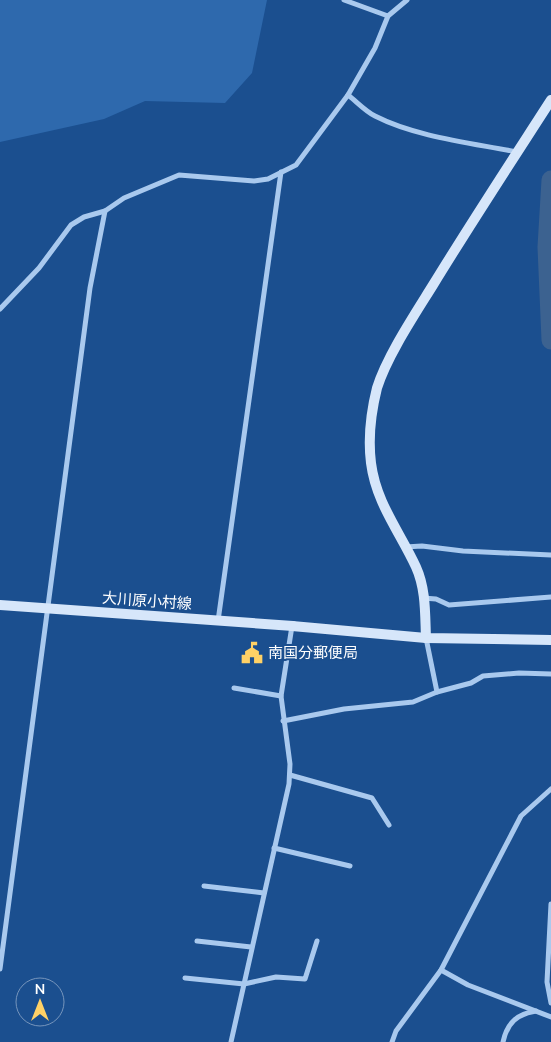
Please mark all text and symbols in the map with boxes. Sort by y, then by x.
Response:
street label: 大川原小村線 [101,588,193,614]
public building icon: 南国分郵便局 [239,640,265,666]
place label: 南国分郵便局 [268,643,358,663]
north arrow [15,977,65,1027]
text: N [35,980,45,999]

